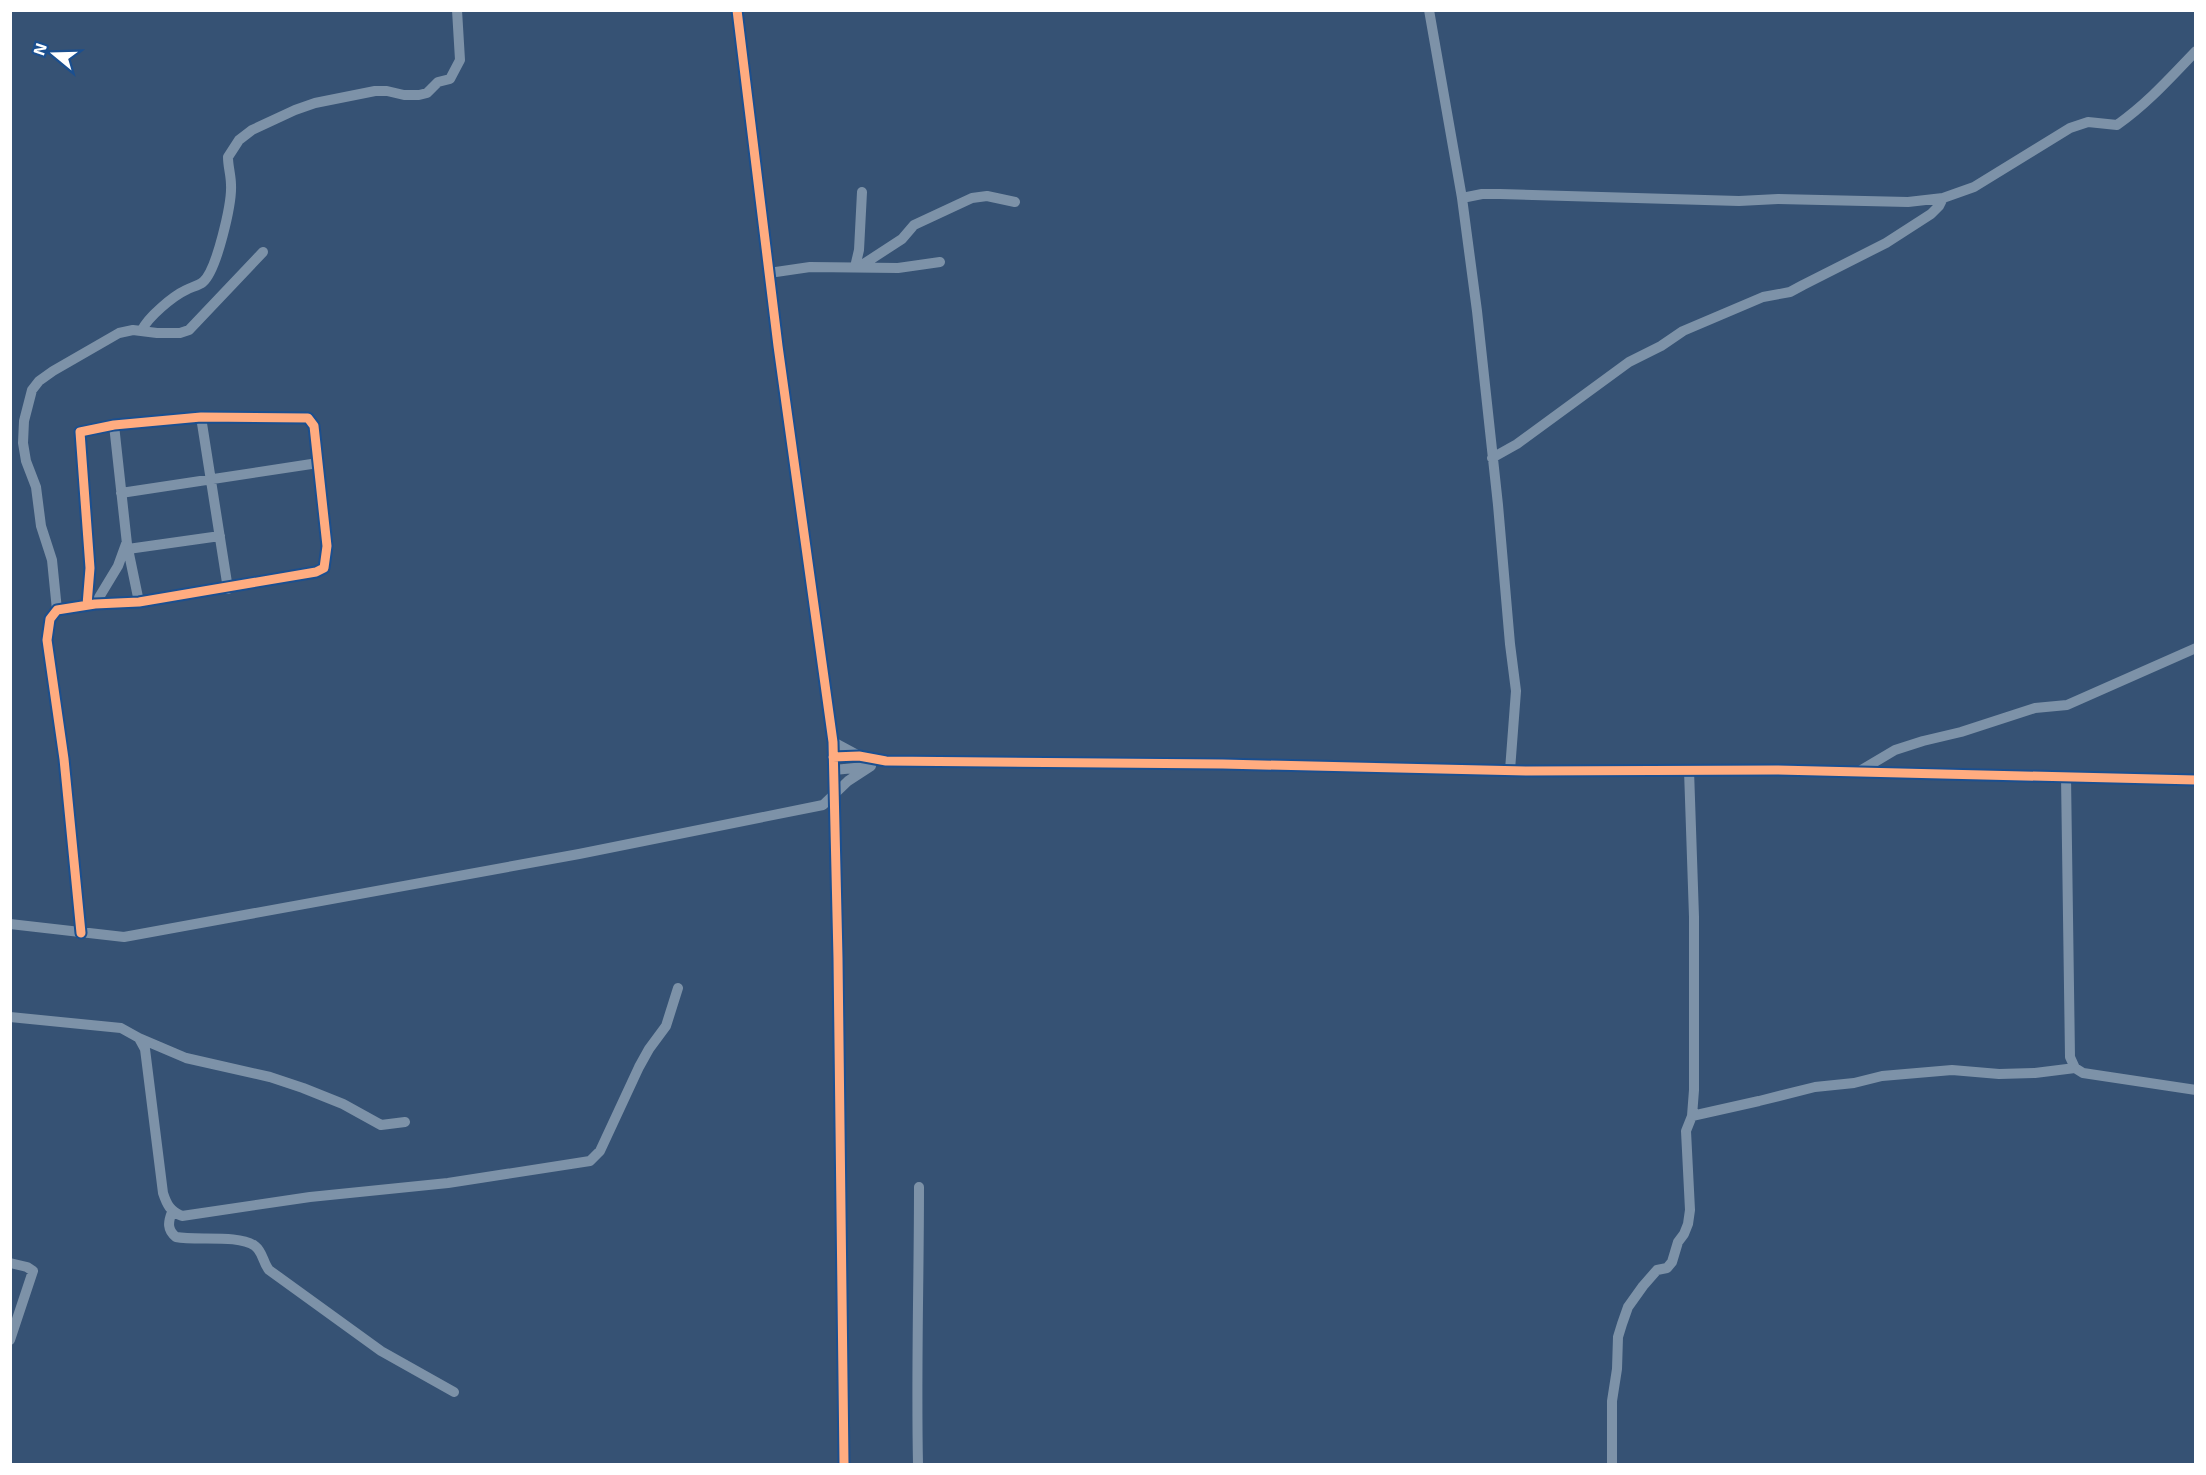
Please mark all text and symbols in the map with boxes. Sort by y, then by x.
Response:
north arrow [24,24,84,84]
text: N [28,40,50,58]

